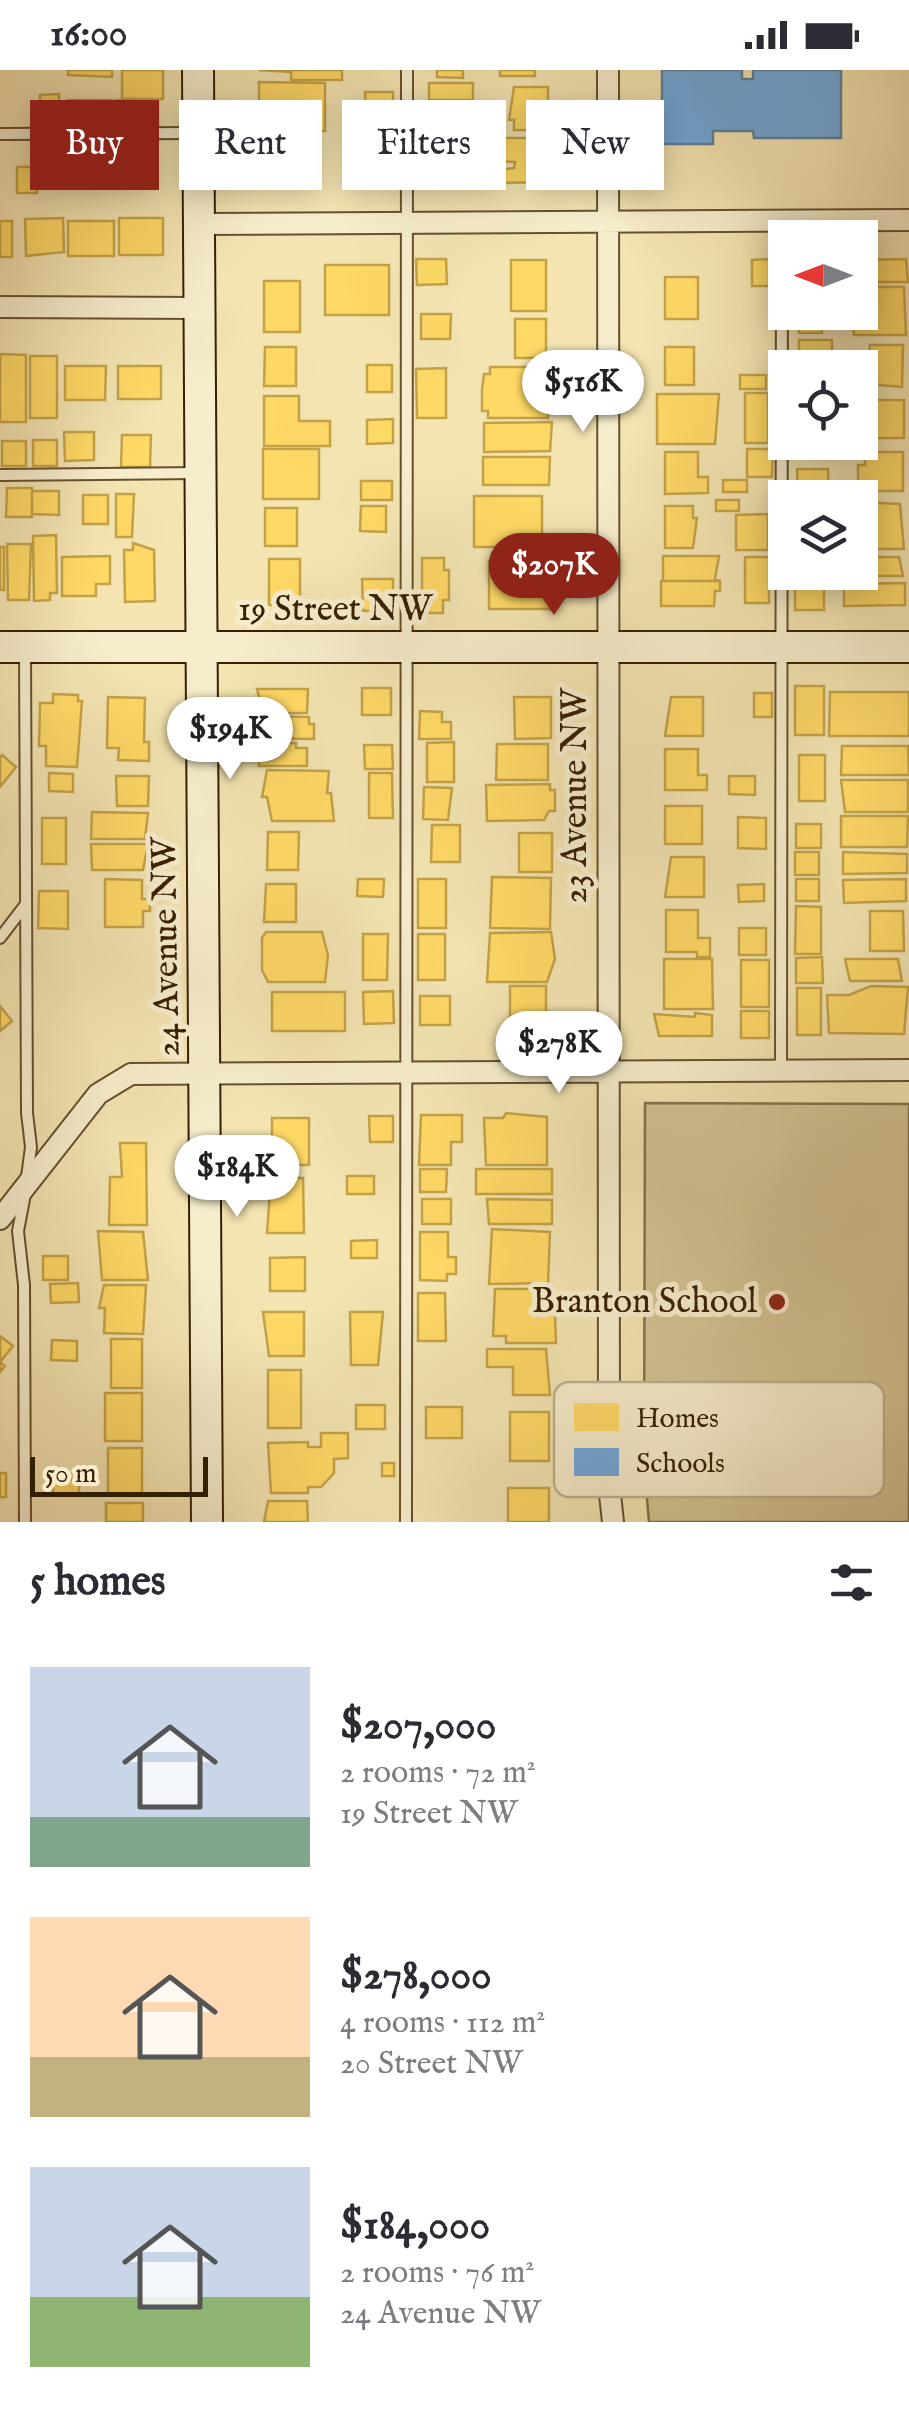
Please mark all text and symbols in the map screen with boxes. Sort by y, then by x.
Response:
text: 16:00 [50,11,128,59]
chip: Buy [30,100,159,190]
chip: Rent [179,100,322,190]
chip: Filters [342,100,506,190]
chip: New [526,100,664,190]
north arrow [768,220,878,330]
map controls [768,220,878,590]
pin: $516K [513,350,653,435]
button: locate [768,350,878,460]
text: $516K [544,362,622,403]
button: layers [768,480,878,590]
pin: $207K [484,533,624,618]
text: $207K [511,545,597,586]
street label: 19 Street NW [238,588,434,633]
street label: 23 Avenue NW [554,687,599,904]
pin: $194K [160,697,300,782]
text: $194K [189,709,271,750]
street label: 24 Avenue NW [143,835,191,1057]
pin: $278K [489,1011,629,1096]
text: $278K [517,1023,601,1064]
pin: $184K [167,1135,307,1220]
text: $184K [196,1147,278,1188]
place label: Branton School [532,1280,757,1325]
marker: Branton School [766,1291,788,1313]
legend [554,1382,884,1497]
text: Homes [636,1402,719,1437]
text: Schools [636,1447,725,1482]
scale bar [30,1452,208,1496]
text: 50 m [45,1457,97,1492]
icon: filters [824,1555,879,1610]
text: 5 homes [30,1556,166,1609]
text: $207,000 [340,1700,496,1753]
icon: home [110,1707,230,1827]
text: 2 rooms · 72 m² [340,1753,536,1794]
text: 19 Street NW [340,1794,518,1835]
text: $278,000 [340,1950,492,2003]
icon: home [110,1957,230,2077]
text: 4 rooms · 112 m² [340,2003,545,2044]
text: 20 Street NW [340,2044,522,2085]
text: $184,000 [340,2200,490,2253]
icon: home [110,2207,230,2327]
text: 2 rooms · 76 m² [340,2253,534,2294]
text: 24 Avenue NW [340,2294,541,2335]

